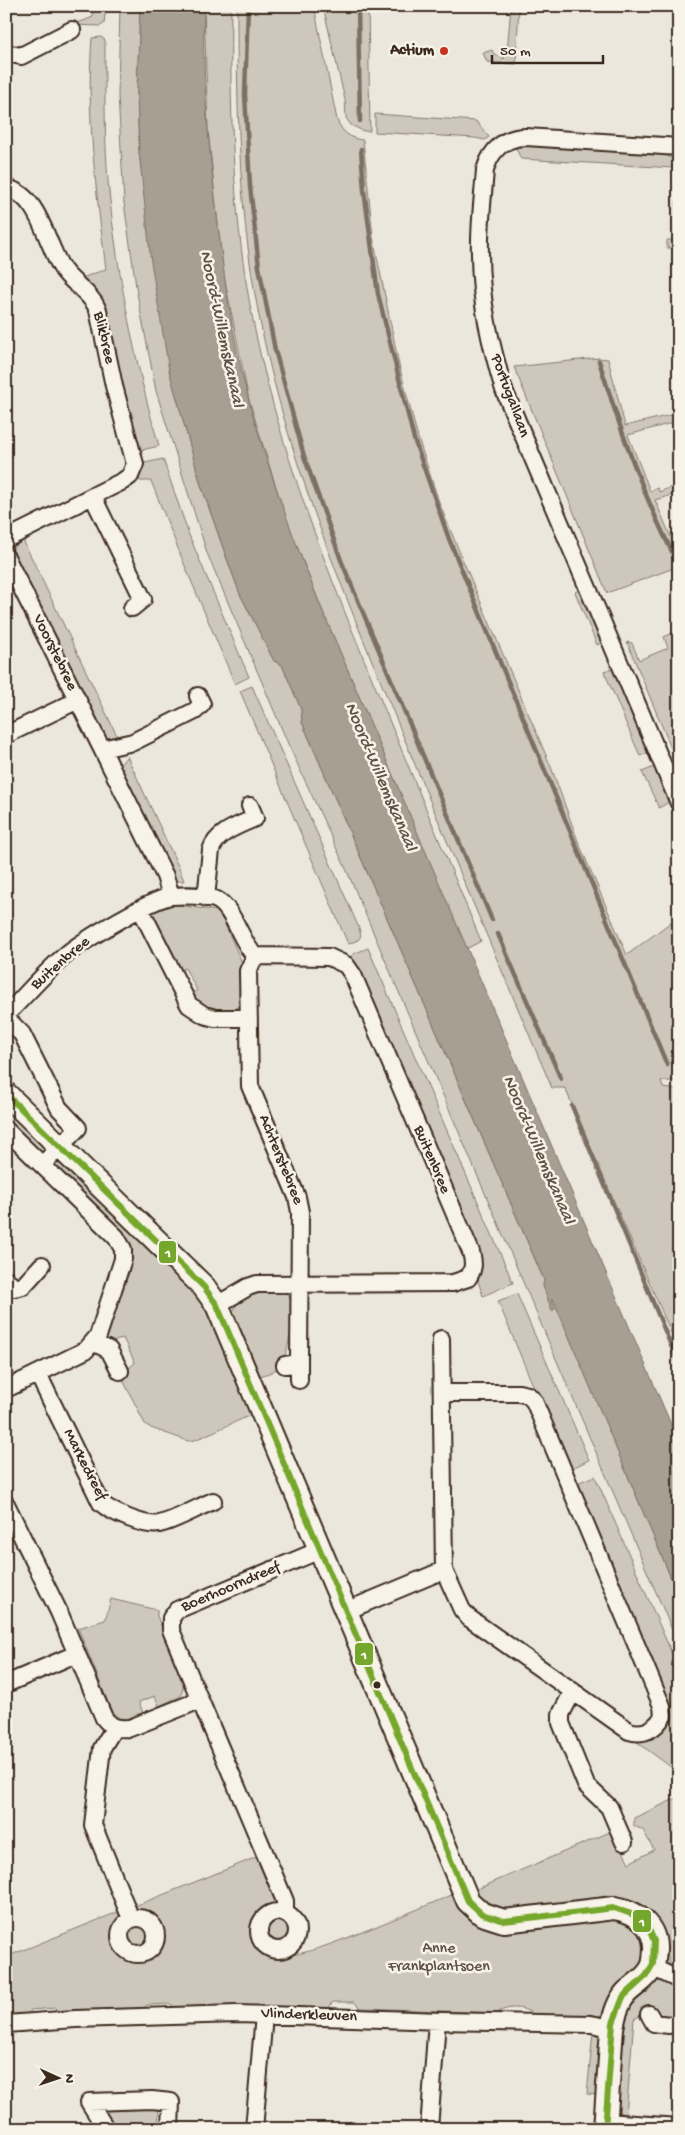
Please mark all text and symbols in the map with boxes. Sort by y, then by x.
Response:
scale bar [492,32,604,64]
place label: Actium [389,42,435,61]
text: 50 m [500,43,531,61]
marker: Actium [438,45,450,57]
water label: Noord-Willemskanaal [194,249,248,410]
street label: Blikbree [88,309,118,367]
street label: Portugallaan [485,351,533,441]
street label: Voorstebree [27,611,81,695]
water label: Noord-Willemskanaal [339,700,421,855]
street label: Buitenbree [27,933,95,996]
water label: Noord-Willemskanaal [497,1073,579,1228]
street label: Achterstebree [253,1112,307,1208]
street label: Buitenbree [408,1122,454,1198]
line badge: 1 [158,1240,177,1264]
text: 1 [164,1246,171,1263]
street label: Markedreef [58,1426,111,1505]
street label: Boerhoorndreef [178,1558,284,1618]
line badge: 1 [354,1642,374,1666]
text: 1 [360,1648,367,1665]
unlabelled marker [372,1680,382,1690]
line badge: 1 [632,1909,652,1933]
text: 1 [638,1915,645,1932]
park label: Anne Frankplantsoen [387,1940,490,1977]
street label: Vlinderkleuven [260,2005,358,2027]
north arrow [32,2052,82,2102]
text: N [60,2074,77,2084]

